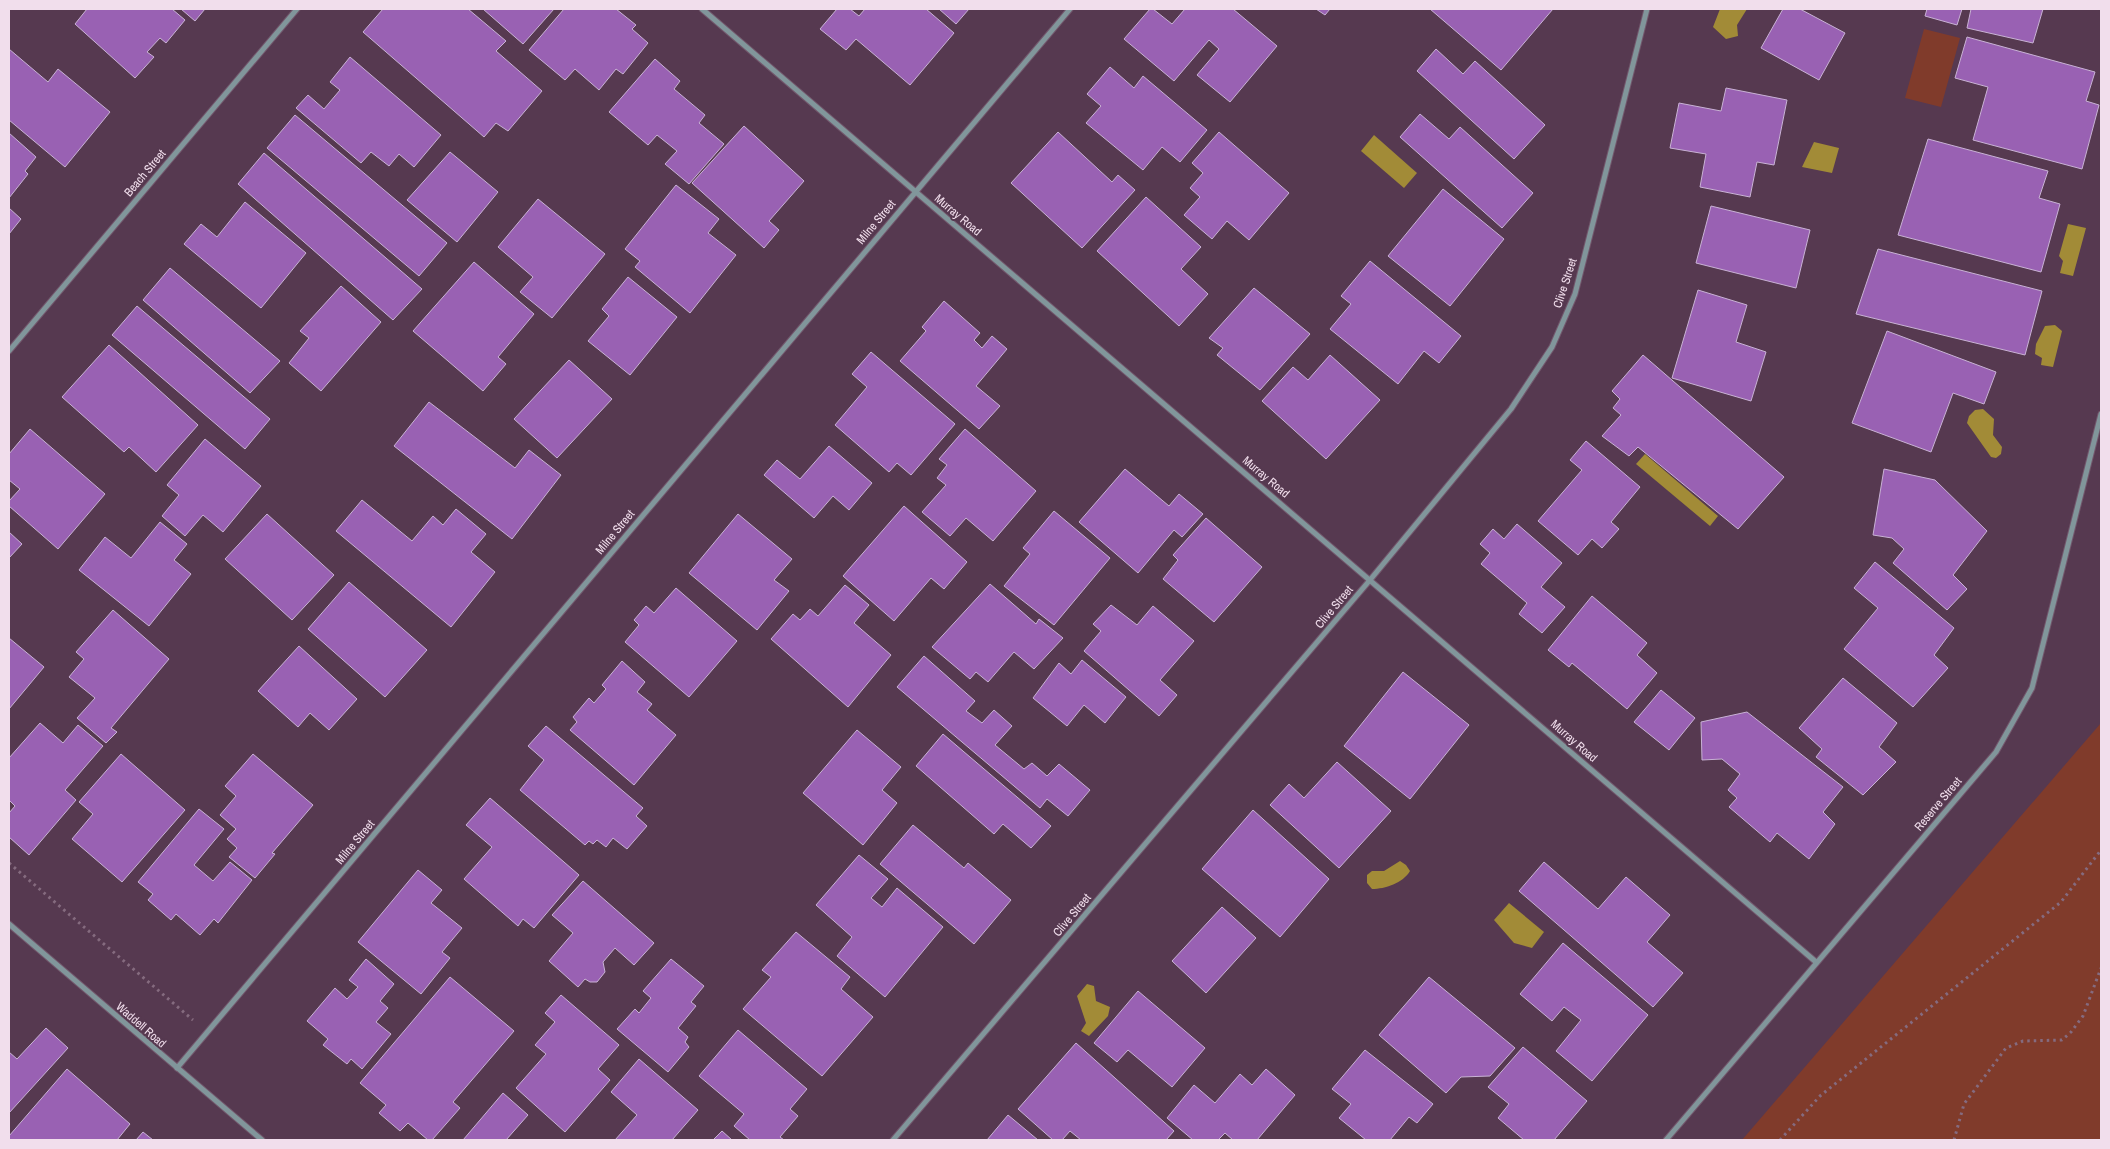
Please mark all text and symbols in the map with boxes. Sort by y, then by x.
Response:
street label: Beach Street [121,146,170,200]
street label: Murray Road [931,191,985,239]
street label: Milne Street [853,196,899,247]
street label: Clive Street [1549,256,1581,310]
street label: Murray Road [1239,453,1293,501]
street label: Milne Street [592,506,638,557]
street label: Clive Street [1311,582,1357,632]
street label: Murray Road [1547,716,1601,766]
street label: Reserve Street [1911,774,1965,834]
street label: Milne Street [332,816,378,867]
street label: Clive Street [1049,890,1095,940]
street label: Waddell Road [113,999,169,1051]

